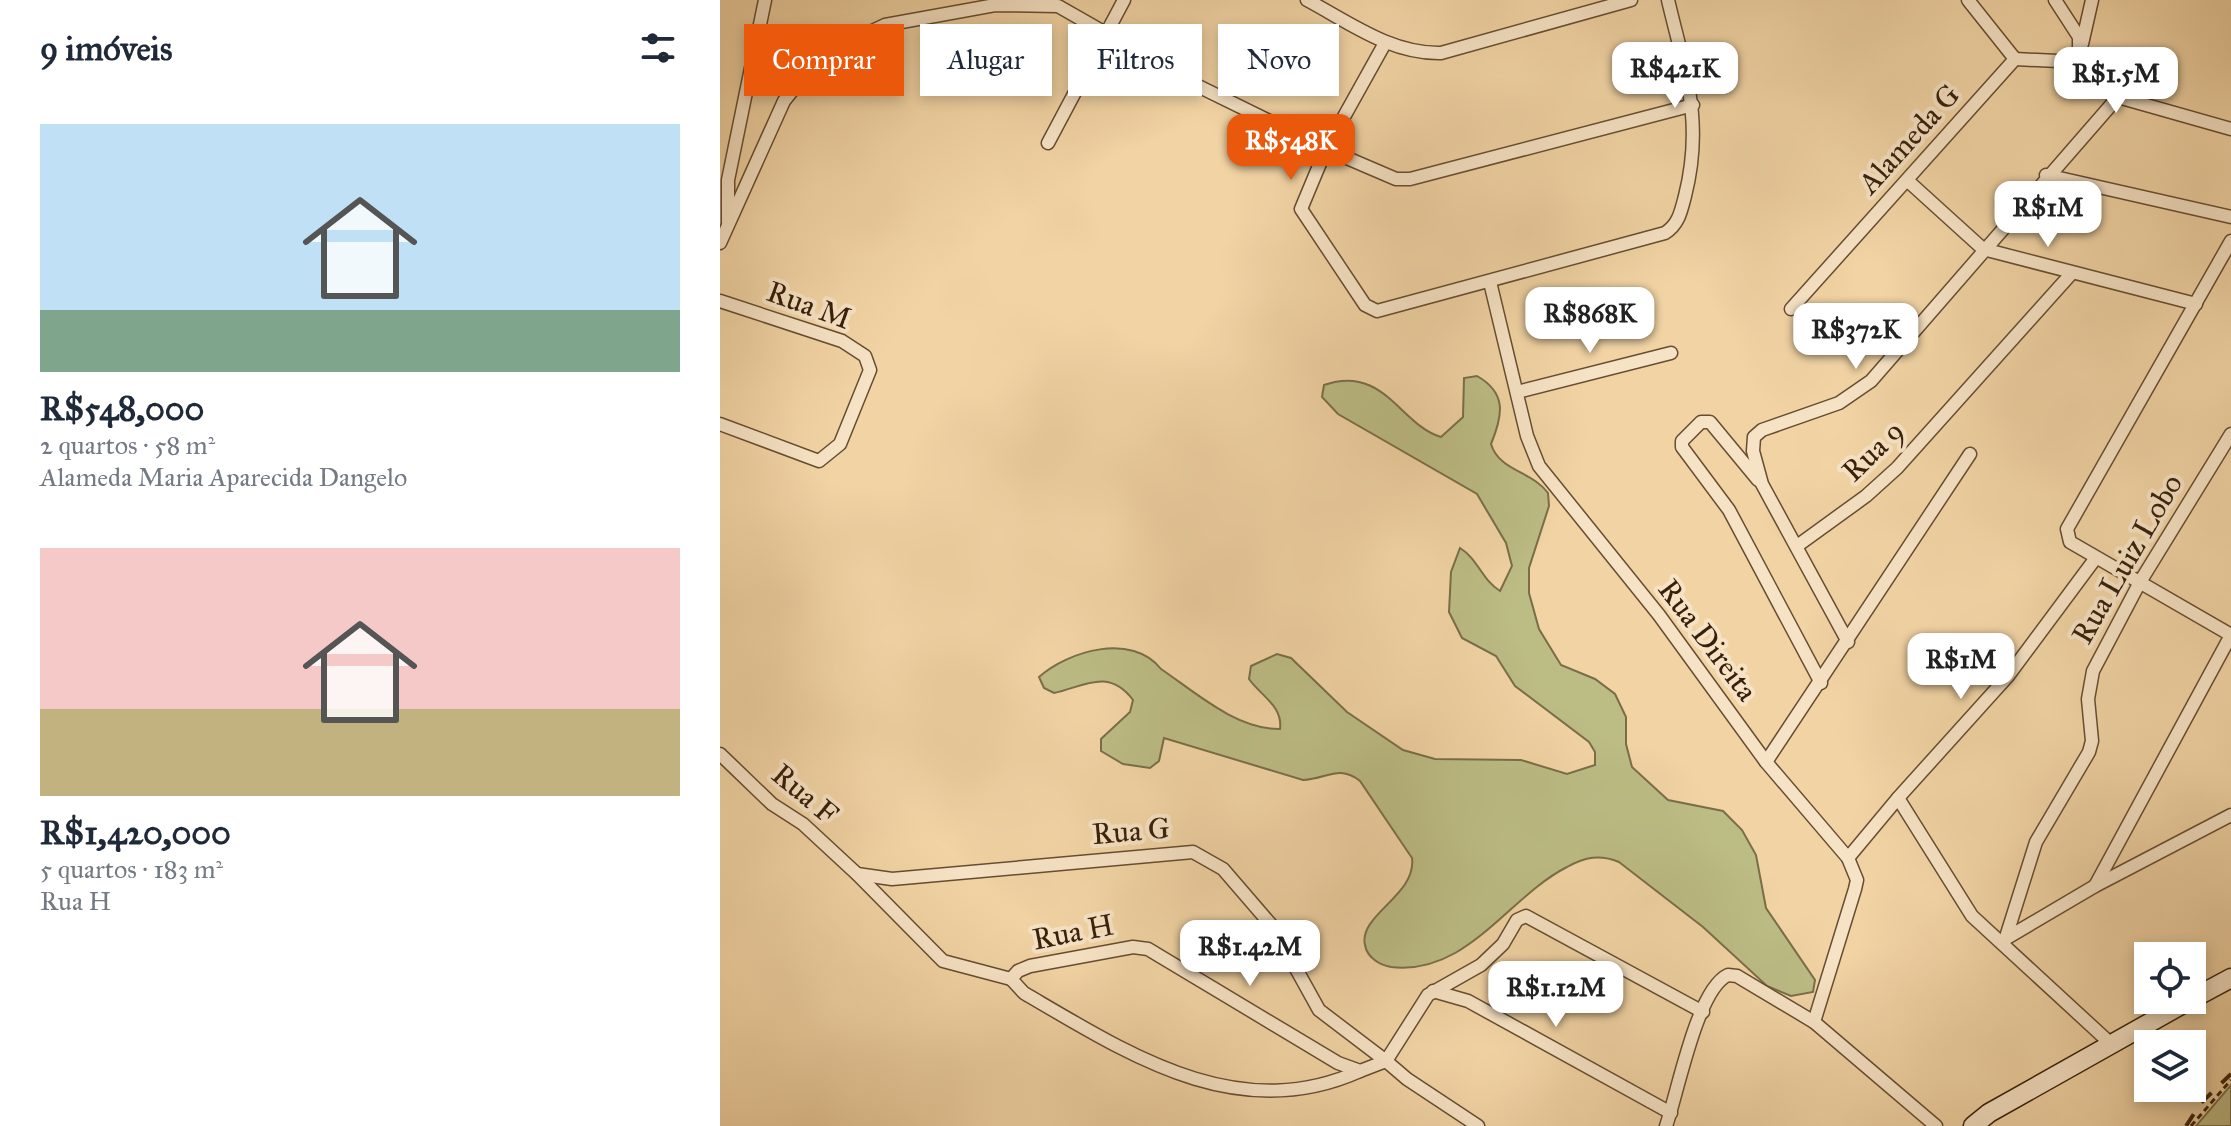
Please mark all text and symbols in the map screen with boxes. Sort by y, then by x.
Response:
chip: Comprar [744,24,904,96]
chip: Alugar [920,24,1052,96]
chip: Filtros [1068,24,1202,96]
chip: Novo [1218,24,1339,96]
icon: filters [636,26,680,70]
text: 9 imóveis [40,28,172,69]
pin: R$421K [1610,42,1740,110]
pin: R$1.5M [2051,47,2181,115]
text: R$421K [1630,52,1720,84]
text: R$1.5M [2072,57,2160,89]
street label: Alameda G [1849,77,1967,203]
pin: R$548K [1226,114,1356,182]
text: R$548K [1245,124,1337,156]
icon: home [288,176,432,320]
pin: R$1M [2001,181,2095,249]
text: R$1M [2013,191,2083,223]
street label: Rua M [762,273,856,337]
pin: R$868K [1525,287,1655,355]
text: R$868K [1543,297,1637,329]
pin: R$372K [1791,303,1921,371]
text: R$372K [1811,313,1901,345]
text: R$548,000 [40,388,204,429]
street label: Rua 9 [1835,413,1912,490]
text: 2 quartos · 58 m² [40,429,215,461]
text: Alameda Maria Aparecida Dangelo [40,461,407,493]
street label: Rua Luiz Lobo [2064,468,2190,650]
street label: Rua Direita [1651,572,1766,708]
icon: home [288,600,432,744]
pin: R$1M [1914,633,2008,701]
text: R$1M [1926,643,1996,675]
street label: Rua F [764,756,846,832]
street label: Rua G [1091,810,1171,852]
text: R$1,420,000 [40,812,231,853]
text: 5 quartos · 183 m² [40,853,223,885]
text: Rua H [40,885,111,917]
street label: Rua H [1029,907,1117,957]
pin: R$1.42M [1176,920,1324,988]
text: R$1.42M [1198,930,1302,962]
map controls [2134,942,2206,1102]
button: locate [2134,942,2206,1014]
pin: R$1.12M [1482,961,1630,1029]
text: R$1.12M [1506,971,1606,1003]
button: layers [2134,1030,2206,1102]

